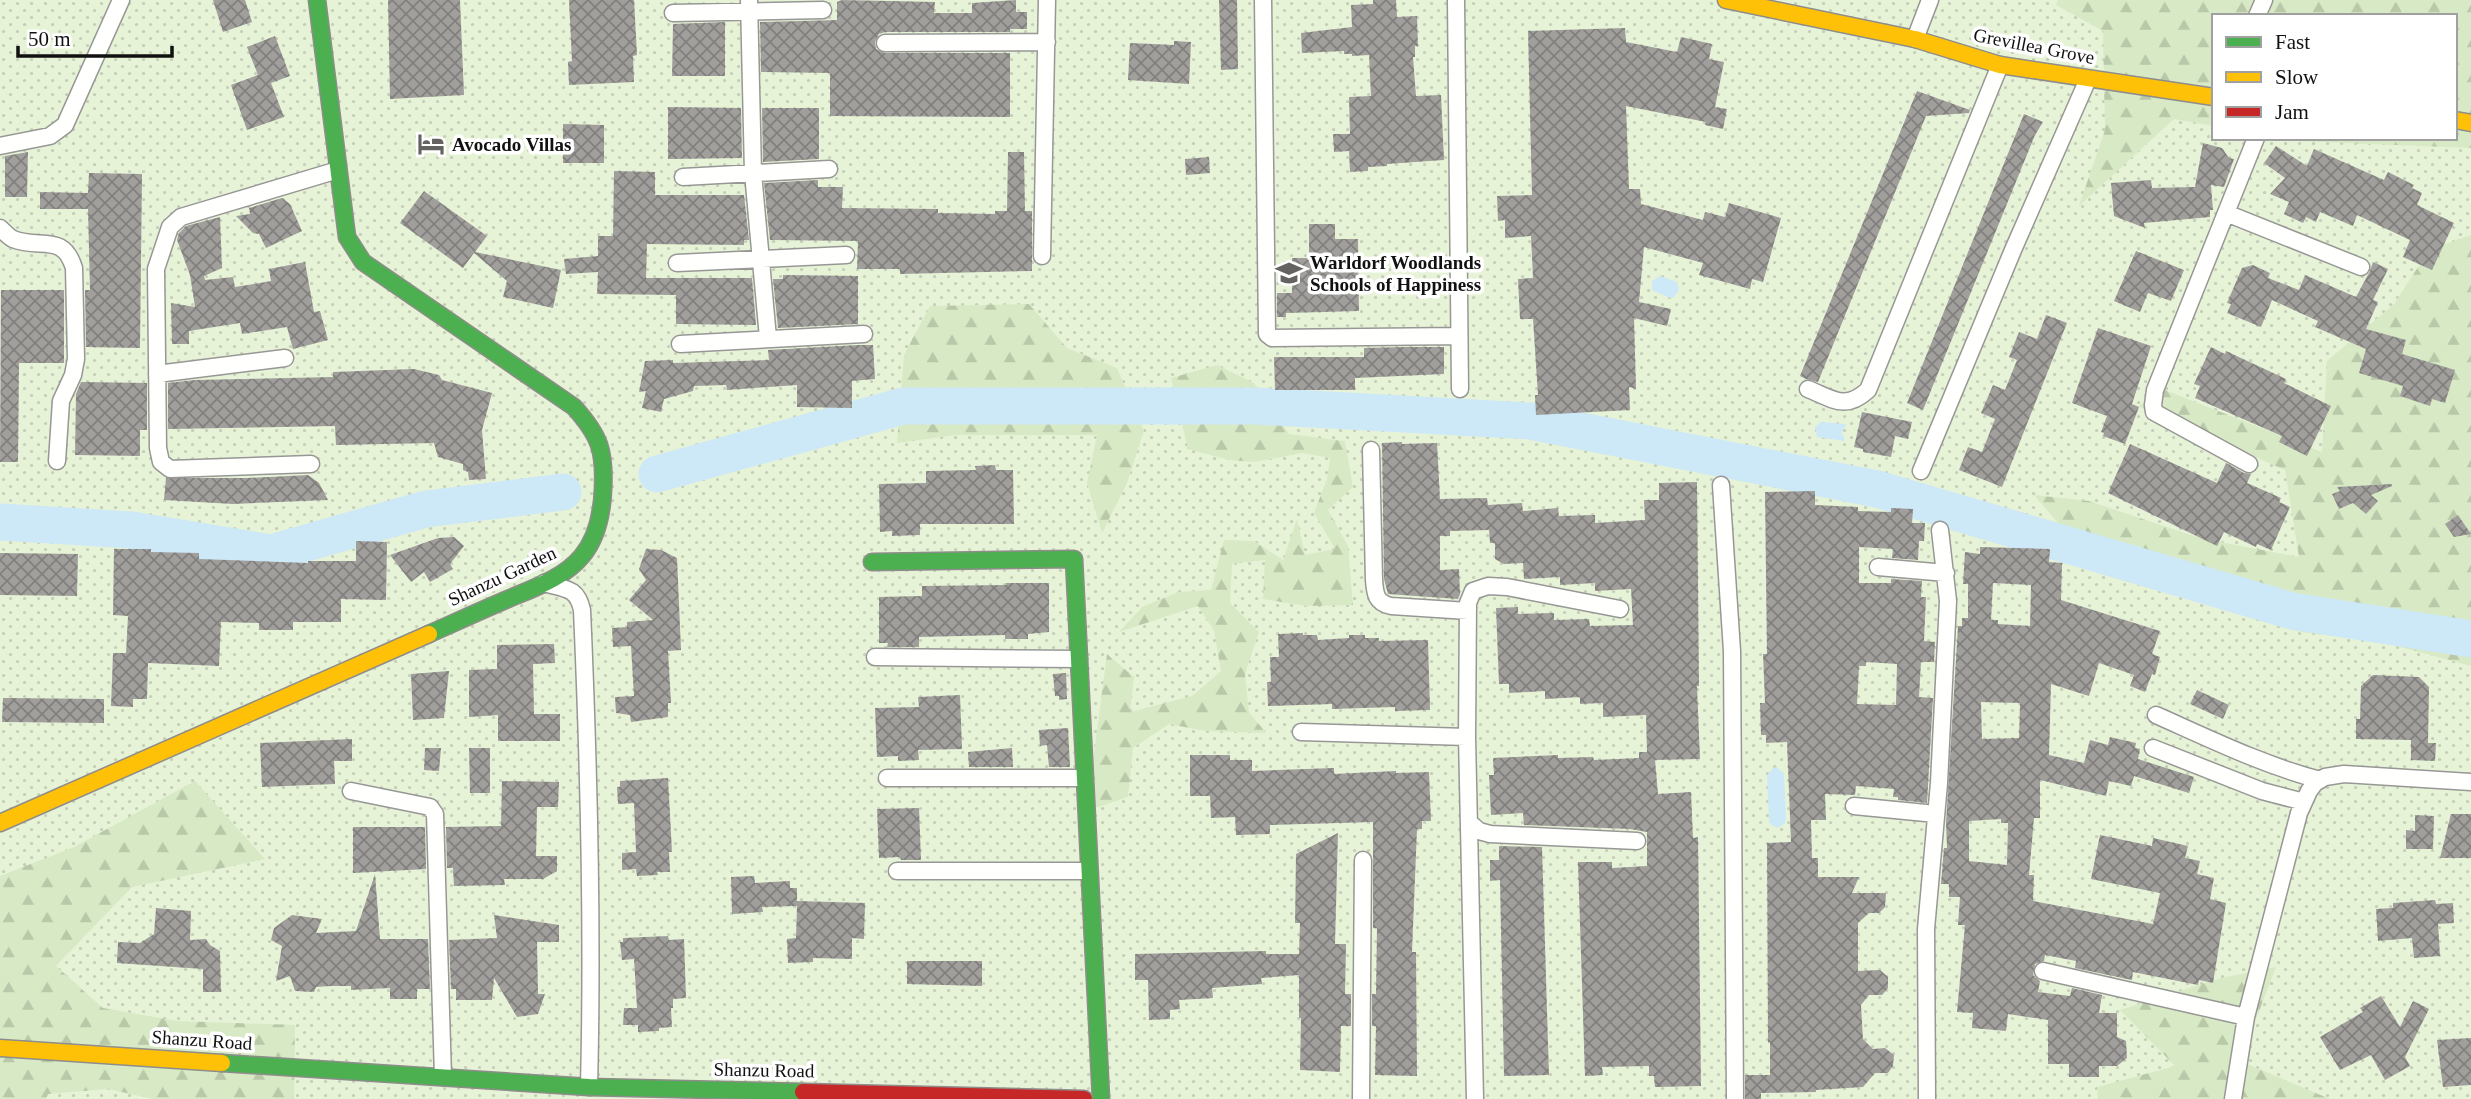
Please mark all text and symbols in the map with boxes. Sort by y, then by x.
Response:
scale bar [18,14,172,58]
legend [2212,14,2457,140]
street label: Grevillea Grove [1972,24,2096,68]
text: 50 m [28,27,71,51]
text: Fast [2275,30,2310,54]
text: Slow [2275,65,2319,89]
text: Jam [2275,100,2309,124]
hotel icon: Avocado Villas [416,129,446,159]
place label: Avocado Villas [452,134,571,155]
place label: Warldorf Woodlands Schools of Happiness [1310,252,1481,295]
school or university icon: Warldorf Woodlands Schools of Happiness [1274,258,1304,288]
street label: Shanzu Garden [445,542,560,610]
street label: Shanzu Road [151,1026,253,1054]
street label: Shanzu Road [713,1059,815,1081]

